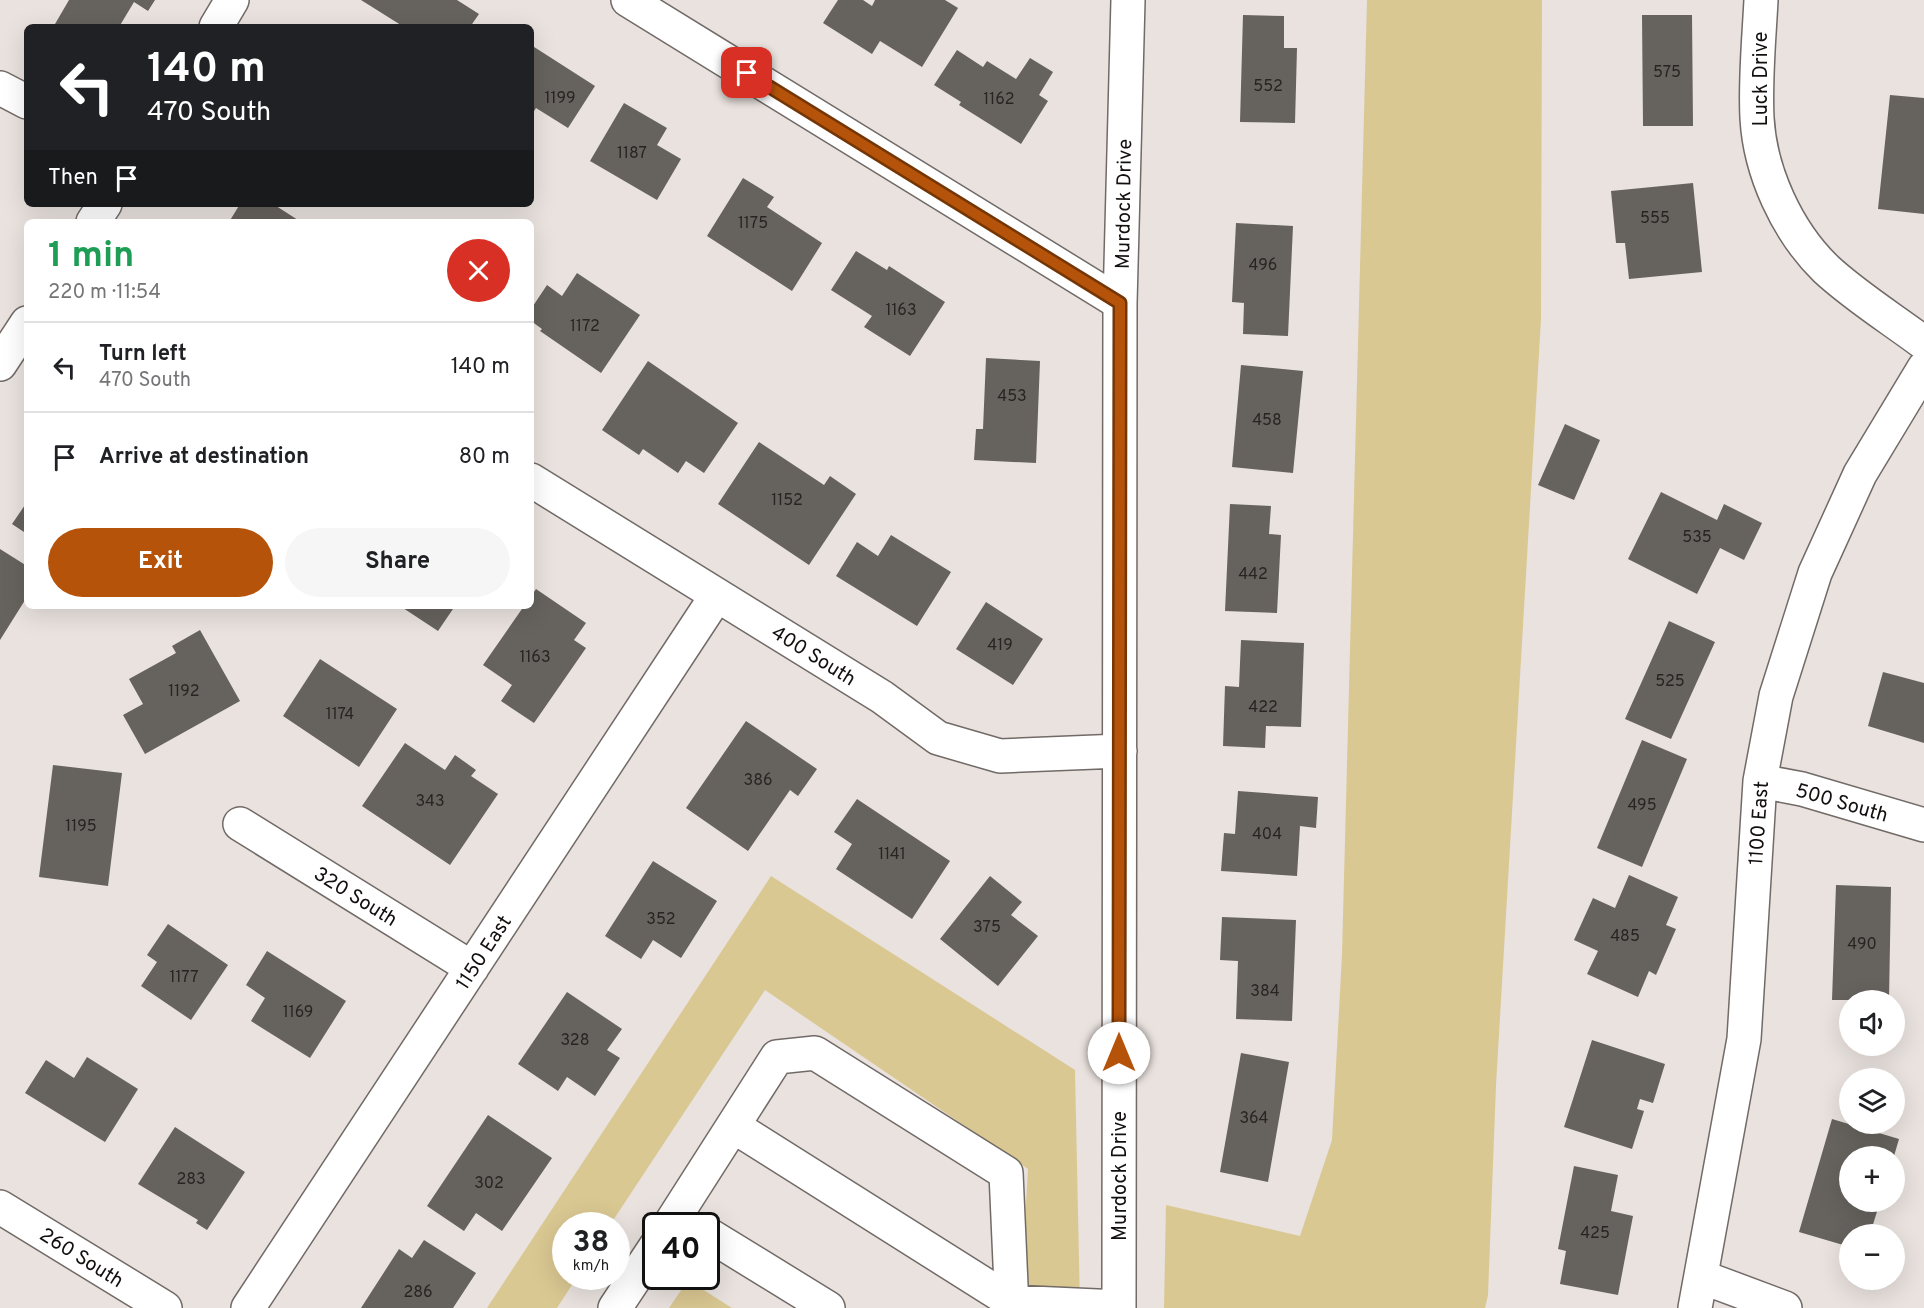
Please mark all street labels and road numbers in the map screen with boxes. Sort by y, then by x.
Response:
street label: Luck Drive [1749,31,1775,127]
street label: Murdock Drive [1111,139,1139,269]
street label: 400 South [766,620,860,693]
street label: 500 South [1792,778,1891,830]
street label: 1100 East [1744,780,1776,866]
street label: 320 South [308,862,402,934]
street label: 1150 East [451,911,518,995]
street label: Murdock Drive [1108,1111,1134,1241]
street label: 260 South [34,1223,128,1295]

